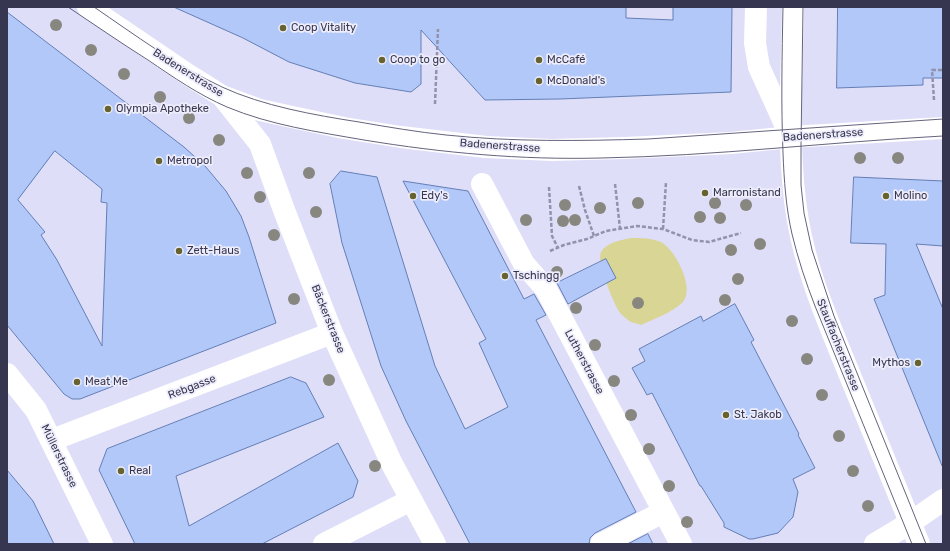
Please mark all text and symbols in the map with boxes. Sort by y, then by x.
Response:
place label: Coop Vitality [291,21,356,35]
marker: Coop Vitality [278,23,288,33]
street label: Badenerstrasse [150,46,226,100]
place label: Coop to go [390,53,445,67]
place label: McCafé [547,53,585,67]
marker: Coop to go [377,55,387,65]
marker: McCafé [534,55,544,65]
place label: McDonald's [547,74,605,88]
marker: McDonald's [534,76,544,86]
place label: Olympia Apotheke [116,102,209,116]
marker: Olympia Apotheke [103,104,113,114]
street label: Badenerstrasse [782,126,864,144]
street label: Badenerstrasse [459,137,541,155]
place label: Metropol [167,154,212,168]
marker: Metropol [154,156,164,166]
place label: Marronistand [713,186,781,200]
marker: Marronistand [700,188,710,198]
place label: Edy's [421,189,448,203]
place label: Molino [894,189,927,203]
marker: Edy's [408,191,418,201]
marker: Molino [881,191,891,201]
place label: Zett-Haus [187,244,239,258]
marker: Zett-Haus [174,246,184,256]
place label: Tschingg [513,269,559,283]
marker: Tschingg [500,271,510,281]
street label: Bäckerstrasse [308,283,348,355]
street label: Stauffacherstrasse [814,297,862,393]
street label: Lutherstrasse [561,327,607,397]
place label: Mythos [872,356,910,370]
marker: Mythos [913,358,923,368]
street label: Rebgasse [166,372,218,402]
place label: Meat Me [85,375,128,389]
marker: Meat Me [72,377,82,387]
place label: St. Jakob [734,408,782,422]
marker: St. Jakob [721,410,731,420]
street label: Müllerstrasse [38,422,80,490]
place label: Real [129,464,151,478]
marker: Real [116,466,126,476]

